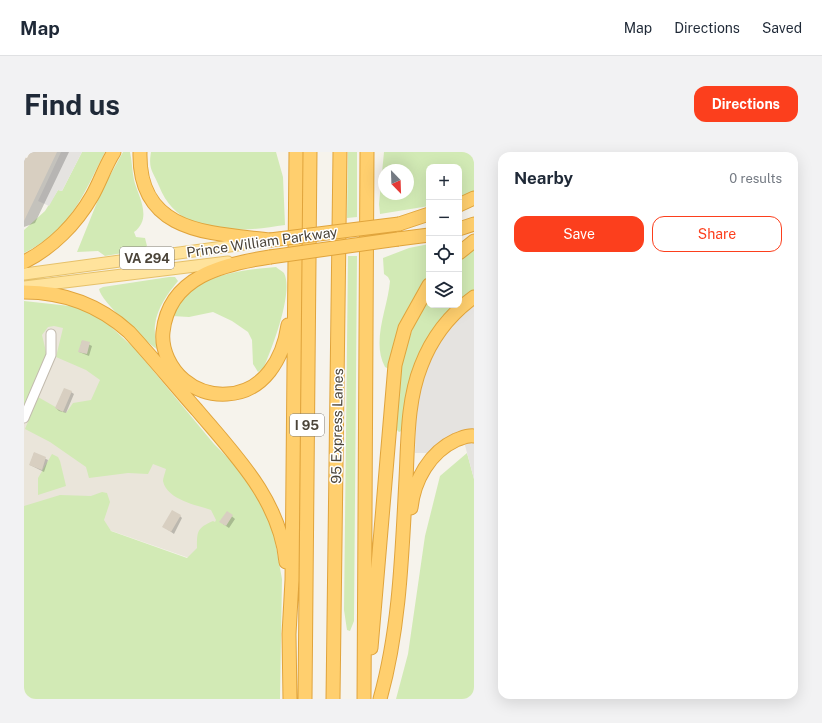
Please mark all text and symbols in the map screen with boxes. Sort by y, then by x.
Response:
text: Map [20,17,60,39]
text: Map [624,20,652,36]
text: Directions [674,20,740,36]
text: Saved [762,20,802,36]
button: Directions [694,86,798,122]
text: Find us [24,88,120,121]
north arrow [378,164,414,200]
map controls [426,164,462,308]
button: + [426,164,462,200]
text: Nearby [514,168,573,188]
text: 0 results [729,171,782,186]
button: − [426,200,462,236]
button: Save [514,216,644,252]
button: Share [652,216,782,252]
street label: Prince William Parkway [186,223,339,261]
button: locate [426,236,462,272]
road number: VA 294 [120,247,174,269]
button: layers [426,272,462,308]
street label: 95 Express Lanes [328,368,346,484]
road number: I 95 [290,414,324,436]

